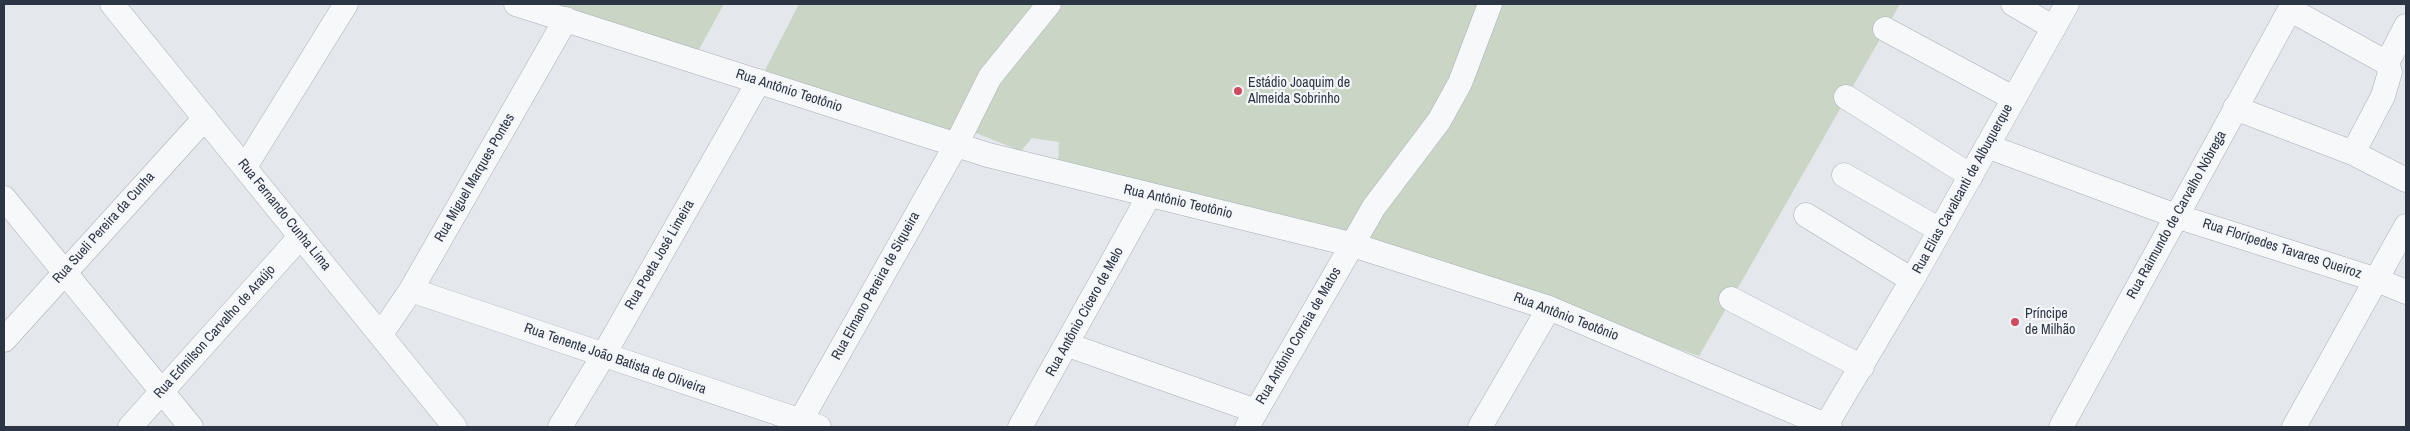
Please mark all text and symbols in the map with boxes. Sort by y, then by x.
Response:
street label: Rua Antônio Teotônio [734,66,844,116]
place label: Estádio Joaquim de Almeida Sobrinho [1248,75,1350,108]
marker: Estádio Joaquim de Almeida Sobrinho [1232,85,1244,97]
street label: Rua Elias Cavalcanti de Albuquerque [1909,101,2017,277]
street label: Rua Miguel Marques Pontes [431,111,519,245]
street label: Rua Raimundo de Carvalho Nóbrega [2124,128,2230,302]
street label: Rua Fernando Cunha Lima [234,156,334,274]
street label: Rua Sueli Pereira da Cunha [50,169,158,287]
street label: Rua Antônio Teotônio [1122,181,1234,223]
street label: Rua Poeta José Limeira [622,197,698,313]
street label: Rua Elmano Pereira de Siqueira [828,209,924,363]
street label: Rua Florípedes Tavares Queiroz [2200,215,2364,283]
street label: Rua Antônio Cícero de Melo [1043,245,1127,379]
street label: Rua Edmilson Carvalho de Araújo [151,262,279,402]
street label: Rua Antônio Correia de Matos [1253,264,1345,408]
street label: Rua Antônio Teotônio [1511,289,1621,345]
place label: Príncipe de Milhão [2025,306,2075,338]
marker: Príncipe de Milhão [2009,316,2021,328]
street label: Rua Tenente João Batista de Oliveira [522,320,708,398]

